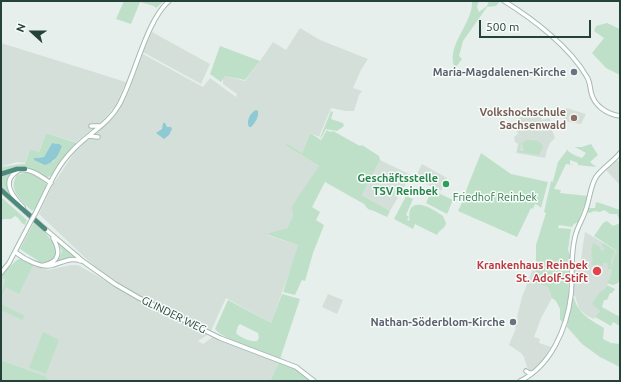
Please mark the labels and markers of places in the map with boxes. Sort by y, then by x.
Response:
place label: Maria-Magdalenen-Kirche [433,65,566,79]
marker: Maria-Magdalenen-Kirche [569,67,579,77]
place label: Volkshochschule Sachsenwald [480,105,566,131]
marker: Volkshochschule Sachsenwald [569,113,579,123]
place label: Geschäftsstelle TSV Reinbek [357,171,438,197]
marker: Geschäftsstelle TSV Reinbek [441,179,451,189]
place label: Krankenhaus Reinbek St. Adolf-Stift [477,258,588,284]
marker: Krankenhaus Reinbek St. Adolf-Stift [591,265,603,277]
place label: Nathan-Söderblom-Kirche [371,315,505,329]
marker: Nathan-Söderblom-Kirche [508,317,518,327]

